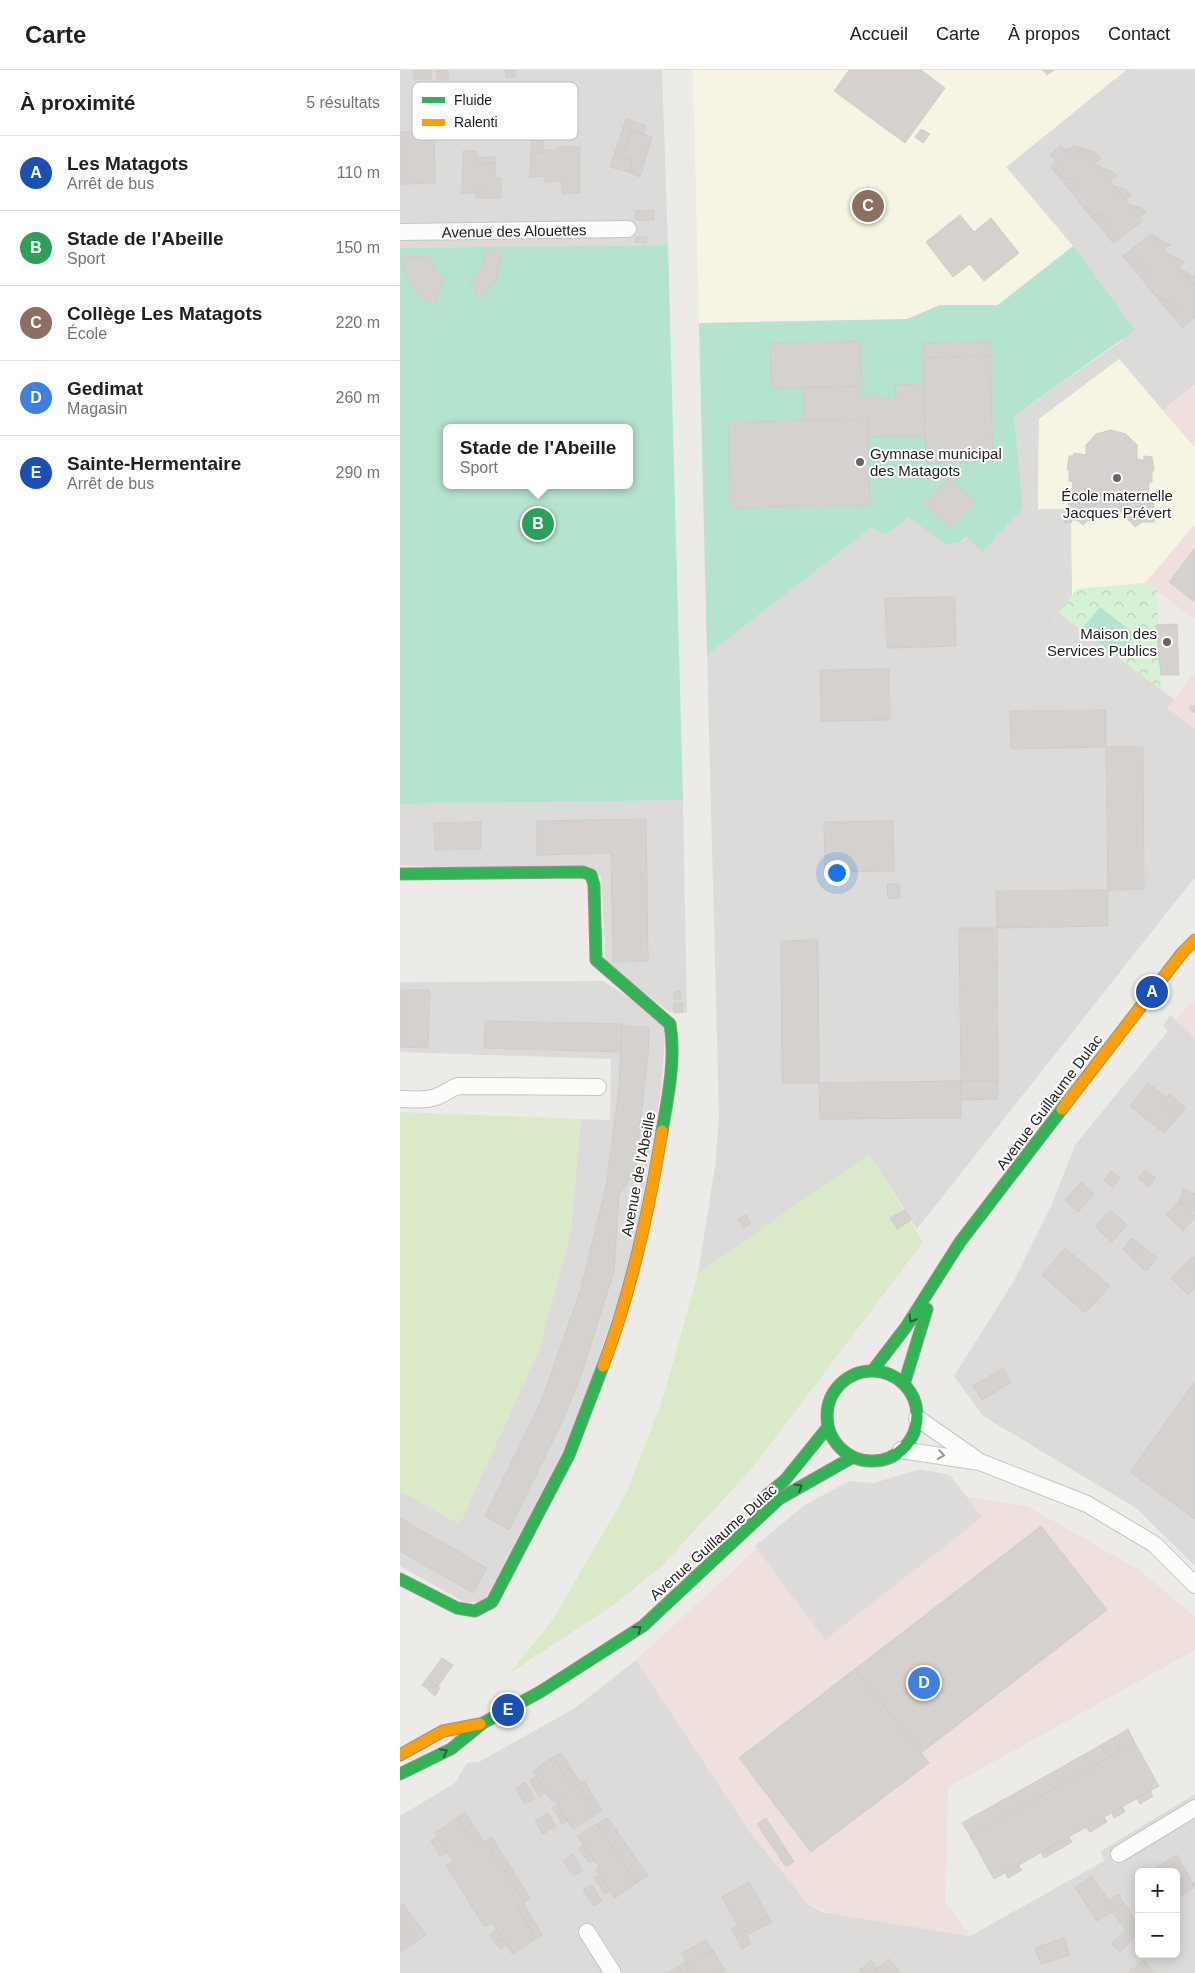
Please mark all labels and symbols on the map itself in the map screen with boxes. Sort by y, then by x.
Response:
legend [412,82,578,140]
text: Fluide [454,92,492,108]
text: Ralenti [454,114,498,130]
pin: C [852,187,884,225]
street label: Avenue des Alouettes [441,221,587,241]
place label: Gymnase municipal des Matagots [870,445,1002,479]
marker: Gymnase municipal des Matagots [854,456,866,468]
marker: École maternelle Jacques Prévert [1111,472,1123,484]
place label: École maternelle Jacques Prévert [1061,487,1173,521]
pin: B [522,505,554,543]
place label: Maison des Services Publics [1047,625,1157,659]
marker: Maison des Services Publics [1161,636,1173,648]
your location [824,860,850,886]
pin: A [1136,973,1168,1011]
street label: Avenue Guillaume Dulac [993,1031,1106,1173]
street label: Avenue de l'Abeille [618,1110,658,1238]
one-way arrow [908,1313,918,1322]
one-way arrow [937,1449,945,1460]
street label: Avenue Guillaume Dulac [646,1480,780,1603]
one-way arrow [793,1483,802,1493]
one-way arrow [632,1626,642,1635]
pin: D [908,1664,940,1702]
pin: E [492,1691,524,1729]
one-way arrow [439,1748,448,1758]

